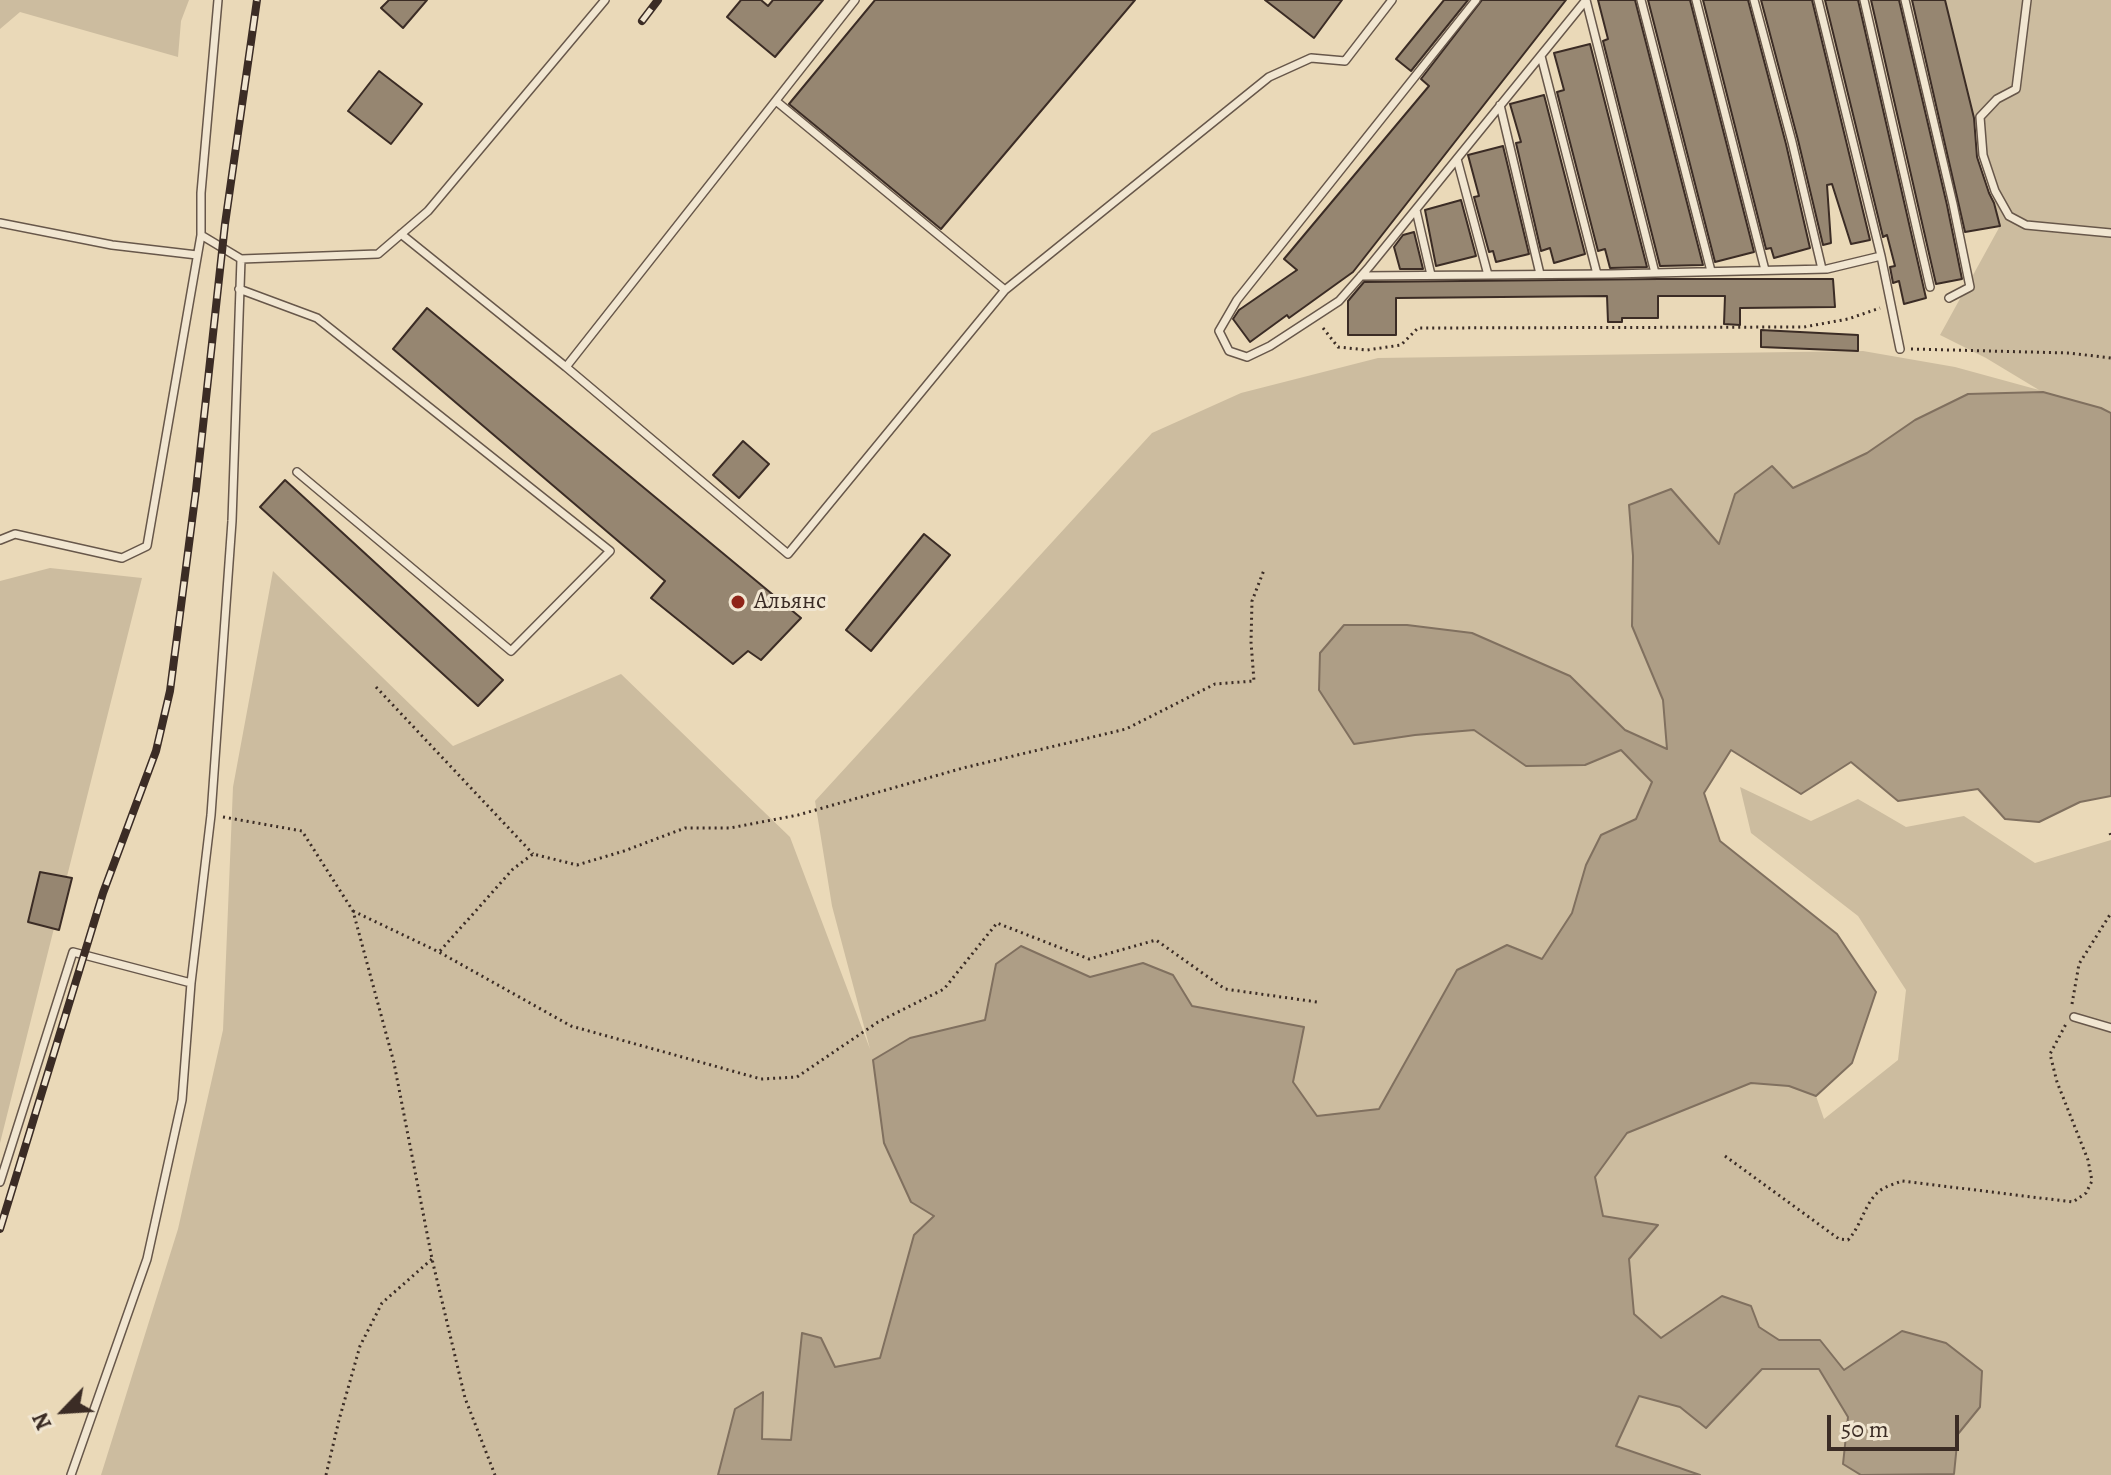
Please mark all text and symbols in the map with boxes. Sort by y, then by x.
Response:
place label: Альянс [754,588,826,616]
marker: Альянс [729,593,747,611]
north arrow [24,1371,104,1451]
scale bar [1831,1399,1963,1449]
text: N [25,1408,59,1435]
text: 50 m [1841,1413,1889,1445]

